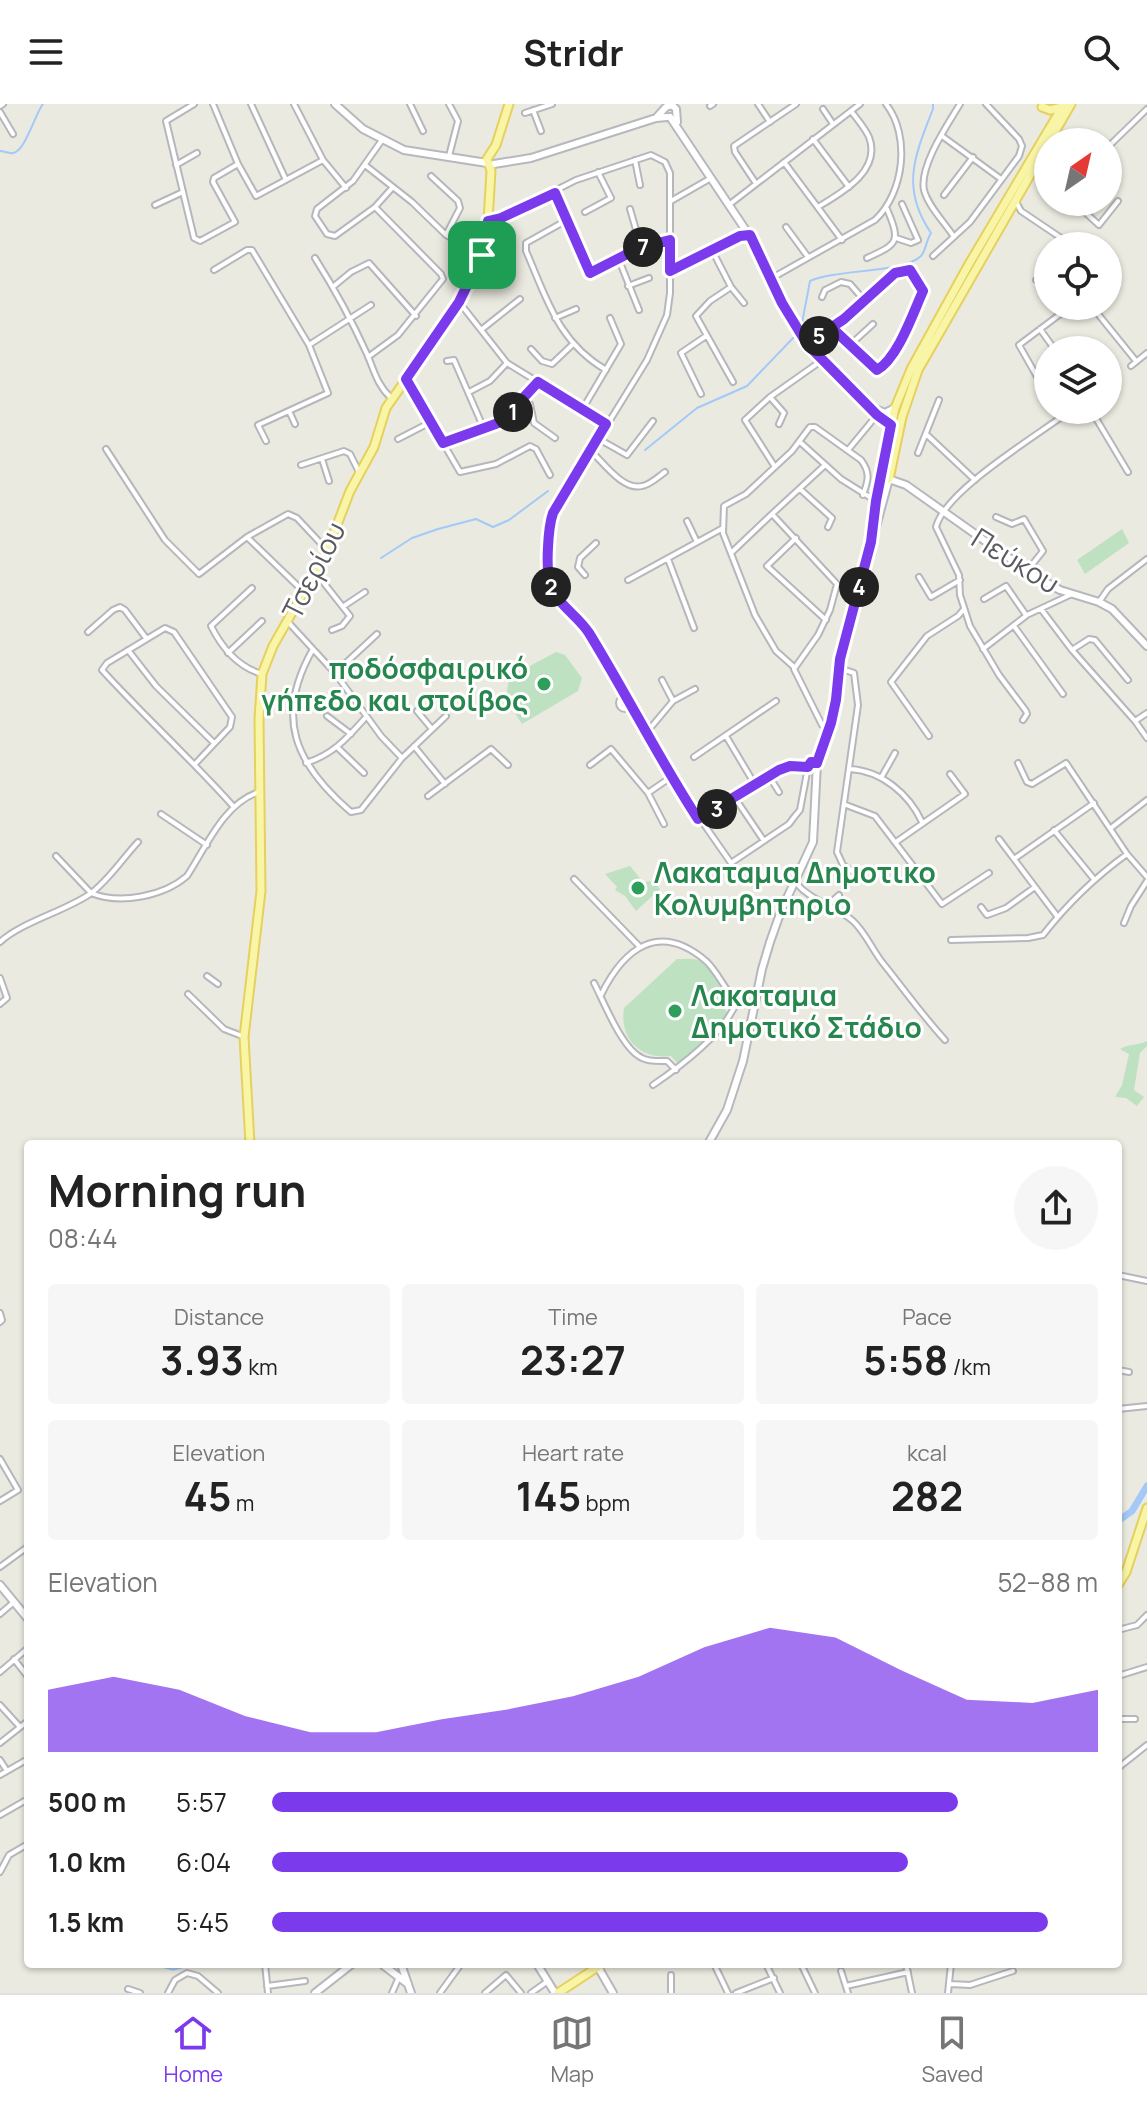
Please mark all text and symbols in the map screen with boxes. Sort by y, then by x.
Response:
text: Stridr [523,28,624,77]
icon: menu [24,30,68,74]
icon: search [1079,30,1123,74]
north arrow [1034,128,1122,216]
map controls [1034,128,1122,424]
pin [448,221,516,289]
pin: 7 [623,227,663,267]
text: 7 [637,232,649,262]
button: locate [1034,232,1122,320]
icon: arrive [460,233,504,277]
pin: 5 [799,316,839,356]
text: 5 [813,321,825,351]
button: layers [1034,336,1122,424]
pin: 1 [493,392,533,432]
text: 1 [508,397,518,427]
street label: Τσερίου [272,515,354,625]
street label: Πεύκου [965,518,1067,602]
pin: 2 [531,567,571,607]
pin: 4 [839,567,879,607]
text: 2 [544,572,558,602]
text: 4 [852,572,866,602]
place label: ποδόσφαιρικό γήπεδο και στοίβος [261,649,528,719]
marker: ποδόσφαιρικό γήπεδο και στοίβος [535,675,553,693]
pin: 3 [697,789,737,829]
text: 3 [711,794,723,824]
place label: Λακαταμια Δημοτικο Κολυμβητηριο [654,853,936,923]
marker: Λακαταμια Δημοτικο Κολυμβητηριο [629,879,647,897]
place label: Λακαταμια Δημοτικό Στάδιο [691,976,922,1046]
marker: Λακαταμια Δημοτικό Στάδιο [666,1002,684,1020]
text: Morning run [48,1160,306,1220]
button: share [1014,1166,1098,1250]
text: 08:44 [48,1220,118,1256]
text: Distance [174,1302,264,1332]
text: Time [548,1302,598,1332]
text: Pace [902,1302,952,1332]
text: 3.93 [160,1332,244,1387]
text: 23:27 [520,1332,626,1387]
text: 5:58 [863,1332,948,1387]
text: km [244,1352,278,1382]
text: /km [948,1352,991,1382]
text: Elevation [173,1438,265,1468]
text: Heart rate [522,1438,624,1468]
text: kcal [907,1438,947,1468]
text: 45 [184,1468,231,1523]
text: 145 [516,1468,581,1523]
text: 282 [891,1468,963,1523]
text: m [231,1488,254,1518]
text: bpm [581,1488,630,1518]
text: Elevation [48,1564,158,1600]
text: 52–88 m [997,1564,1098,1600]
text: 500 m [48,1784,126,1820]
text: 5:57 [176,1784,227,1820]
text: 1.0 km [48,1844,126,1880]
text: 6:04 [176,1844,231,1880]
text: 1.5 km [48,1904,124,1940]
text: 5:45 [176,1904,229,1940]
tab: Home [164,2011,223,2089]
tab: Map [550,2011,594,2089]
tab: Saved [921,2011,983,2089]

